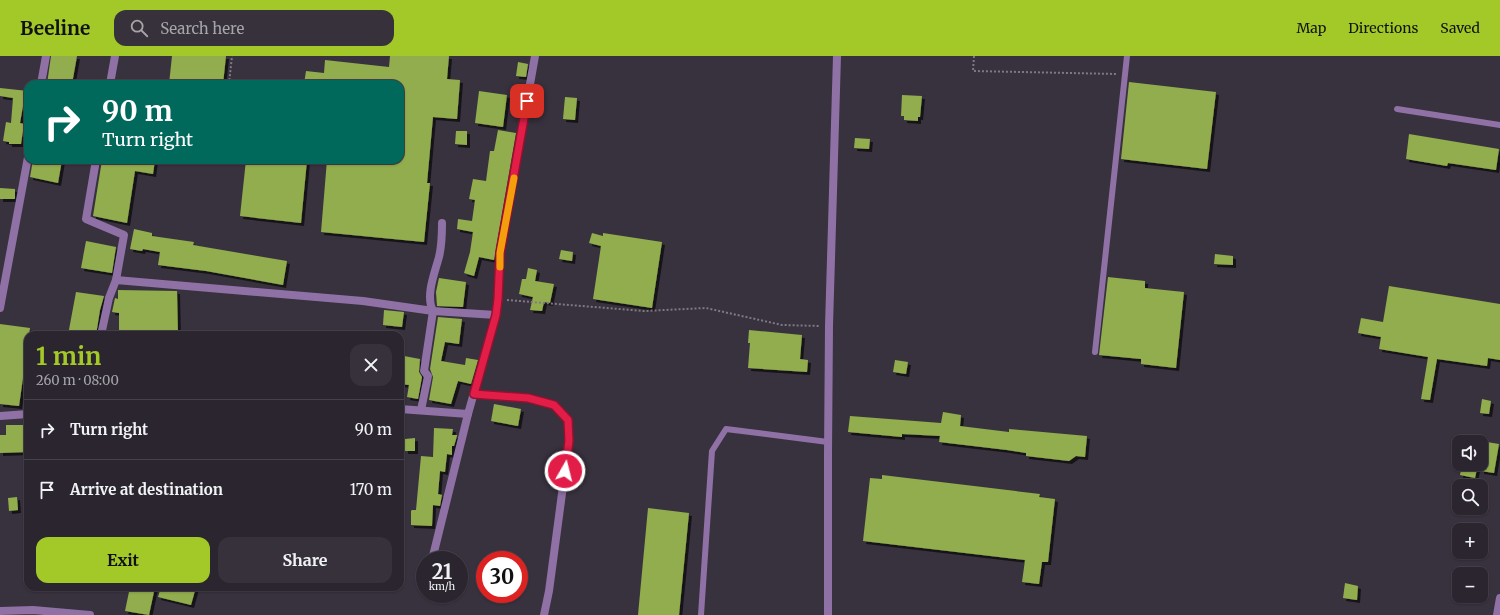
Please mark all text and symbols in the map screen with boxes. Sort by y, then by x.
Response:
search box [114,10,394,46]
text: Beeline [20,16,90,40]
icon: search [128,17,150,39]
text: Search here [160,19,244,38]
text: Map [1296,19,1326,37]
text: Directions [1348,19,1418,37]
text: Saved [1440,19,1480,37]
pin [510,84,544,118]
icon: arrive [516,90,538,112]
text: 90 m [102,93,173,129]
icon: right [36,96,88,148]
text: Turn right [102,128,193,151]
text: 1 min [36,341,101,372]
button: close [350,344,392,386]
text: 260 m · 08:00 [36,372,119,389]
icon: right [36,419,58,441]
text: Turn right [70,420,148,439]
text: 90 m [355,420,392,439]
map controls [1452,435,1488,603]
button: sound [1452,435,1488,471]
position arrow [544,450,586,492]
icon: arrive [36,479,58,501]
button: search [1452,479,1488,515]
text: Arrive at destination [70,480,223,499]
text: 170 m [350,480,392,499]
button: + [1452,523,1488,559]
button: Exit [36,537,210,583]
button: Share [218,537,392,583]
speed limit sign: 30 [476,551,528,603]
text: 21 [432,559,452,584]
button: − [1452,567,1488,603]
text: km/h [429,580,455,593]

